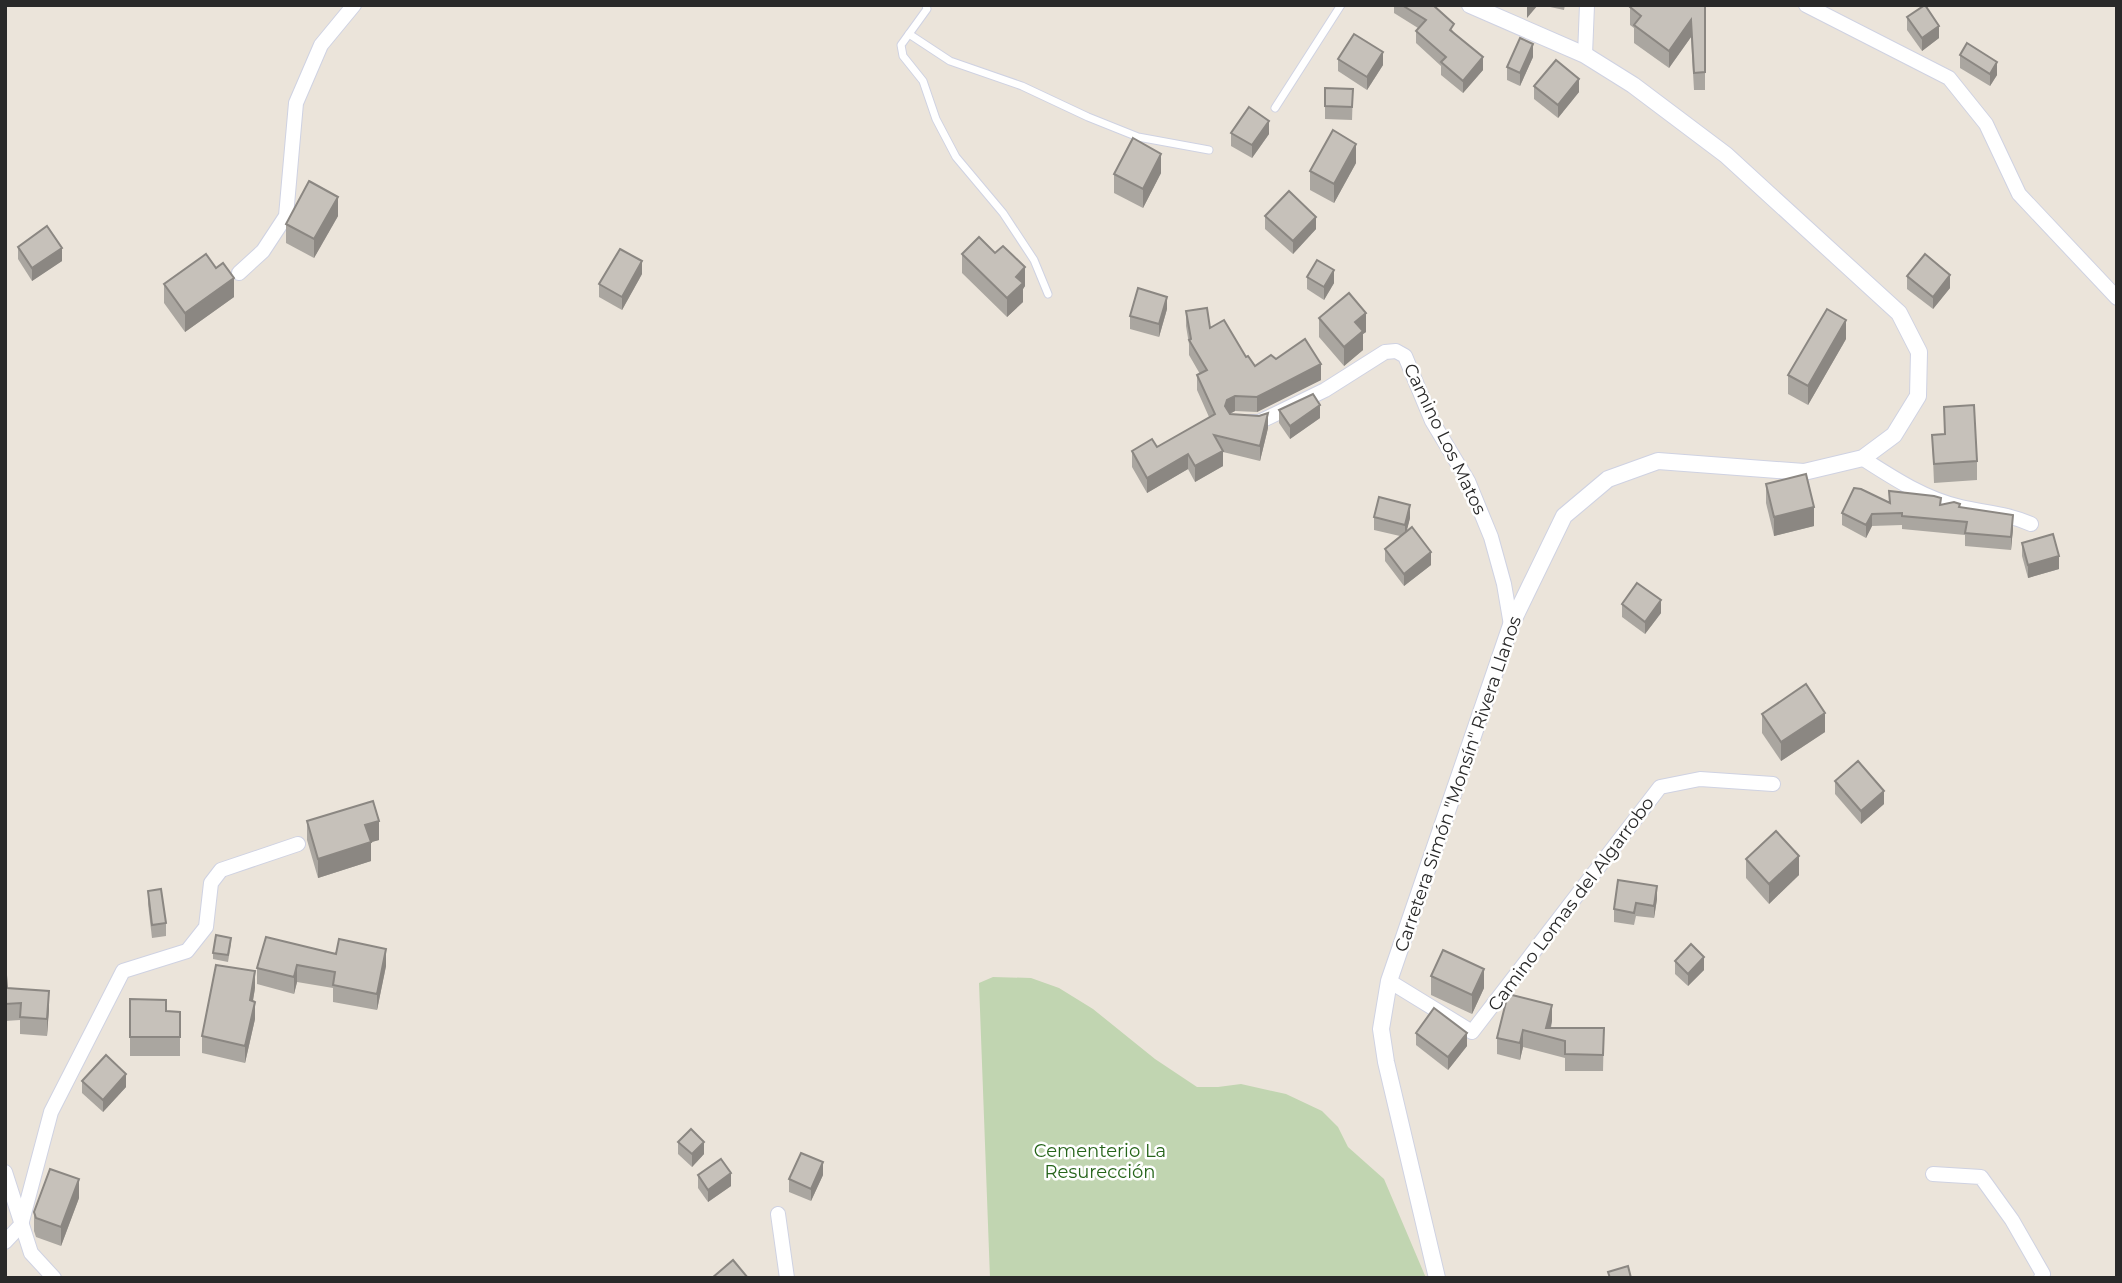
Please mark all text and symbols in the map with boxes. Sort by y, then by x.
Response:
street label: Camino Los Matos [1399,360,1491,518]
street label: Carretera Simón "Monsín" Rivera Llanos [1390,613,1526,955]
street label: Camino Lomas del Algarrobo [1483,793,1659,1015]
park label: Cementerio La Resurección [1034,1140,1166,1183]

